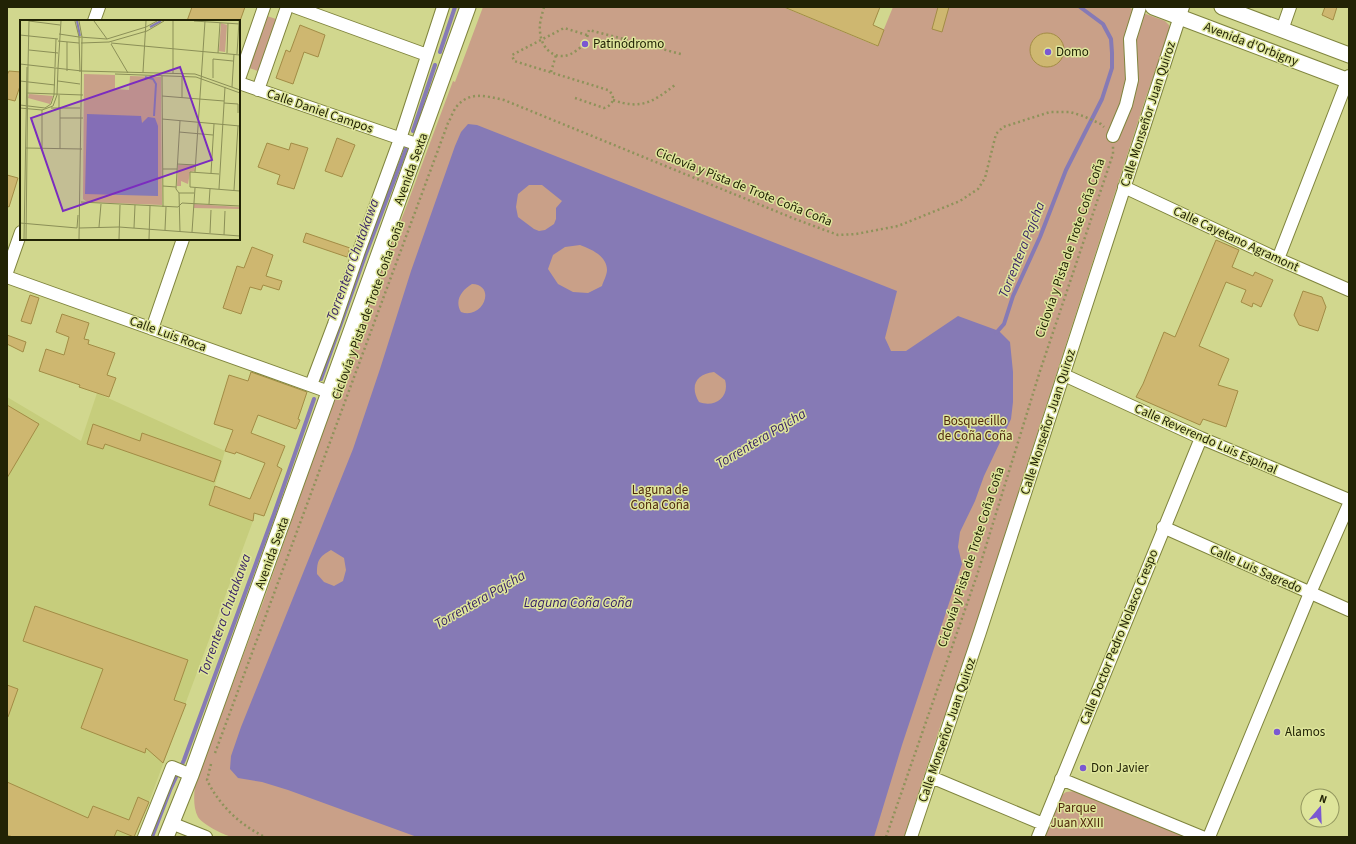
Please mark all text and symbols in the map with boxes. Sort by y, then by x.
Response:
street label: Avenida d'Orbigny [1201,18,1301,70]
inset map [20,20,240,240]
place label: Patinódromo [593,35,664,53]
marker: Patinódromo [580,39,590,49]
street label: Calle Monseñor Juan Quiroz [1116,39,1180,189]
place label: Domo [1056,43,1089,61]
marker: Domo [1043,47,1053,57]
street label: Calle Daniel Campos [264,84,376,138]
street label: Avenida Sexta [390,130,432,208]
street label: Ciclovía y Pista de Trote Coña Coña [653,143,835,231]
street label: Ciclovía y Pista de Trote Coña Coña [1031,156,1109,340]
water label: Torrentera Chutakawa [322,196,385,324]
water label: Torrentera Pajcha [994,198,1051,301]
street label: Calle Cayetano Agramont [1170,202,1302,276]
street label: Ciclovía y Pista de Trote Coña Coña [327,218,409,402]
street label: Calle Luis Roca [127,312,209,356]
street label: Calle Monseñor Juan Quiroz [1016,347,1080,497]
street label: Calle Reverendo Luis Espinal [1132,399,1280,479]
water label: Torrentera Pajcha [712,404,810,474]
park label: Bosquecillo de Coña Coña [937,412,1013,445]
street label: Ciclovía y Pista de Trote Coña Coña [933,464,1009,650]
park label: Laguna de Coña Coña [631,481,689,514]
street label: Avenida Sexta [251,514,293,592]
street label: Calle Luis Sagredo [1207,541,1305,597]
street label: Calle Doctor Pedro Nolasco Crespo [1076,547,1162,727]
water label: Torrentera Chutakawa [194,551,257,679]
water label: Torrentera Pajcha [431,566,530,634]
water label: Laguna Coña Coña [524,593,633,613]
street label: Calle Monseñor Juan Quiroz [914,655,980,805]
place label: Alamos [1285,723,1326,741]
marker: Alamos [1272,727,1282,737]
place label: Don Javier [1091,759,1149,777]
marker: Don Javier [1078,763,1088,773]
north arrow [1300,788,1340,828]
text: N [1317,791,1329,807]
park label: Parque Juan XXIII [1050,799,1104,832]

